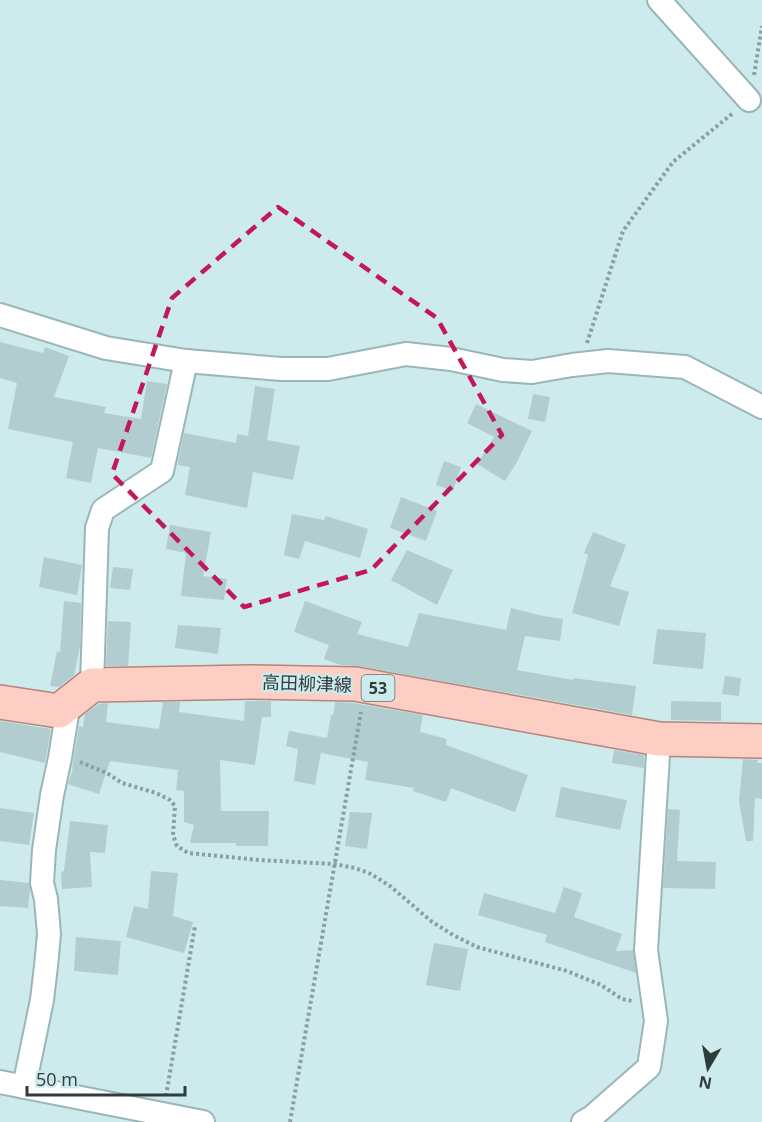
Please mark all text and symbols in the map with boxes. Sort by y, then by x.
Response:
street label: 高田柳津線 [262,669,352,697]
road number: 53 [362,675,394,701]
north arrow [678,1038,738,1098]
scale bar [27,1059,184,1097]
text: 50 m [36,1067,78,1091]
text: N [697,1071,714,1095]

